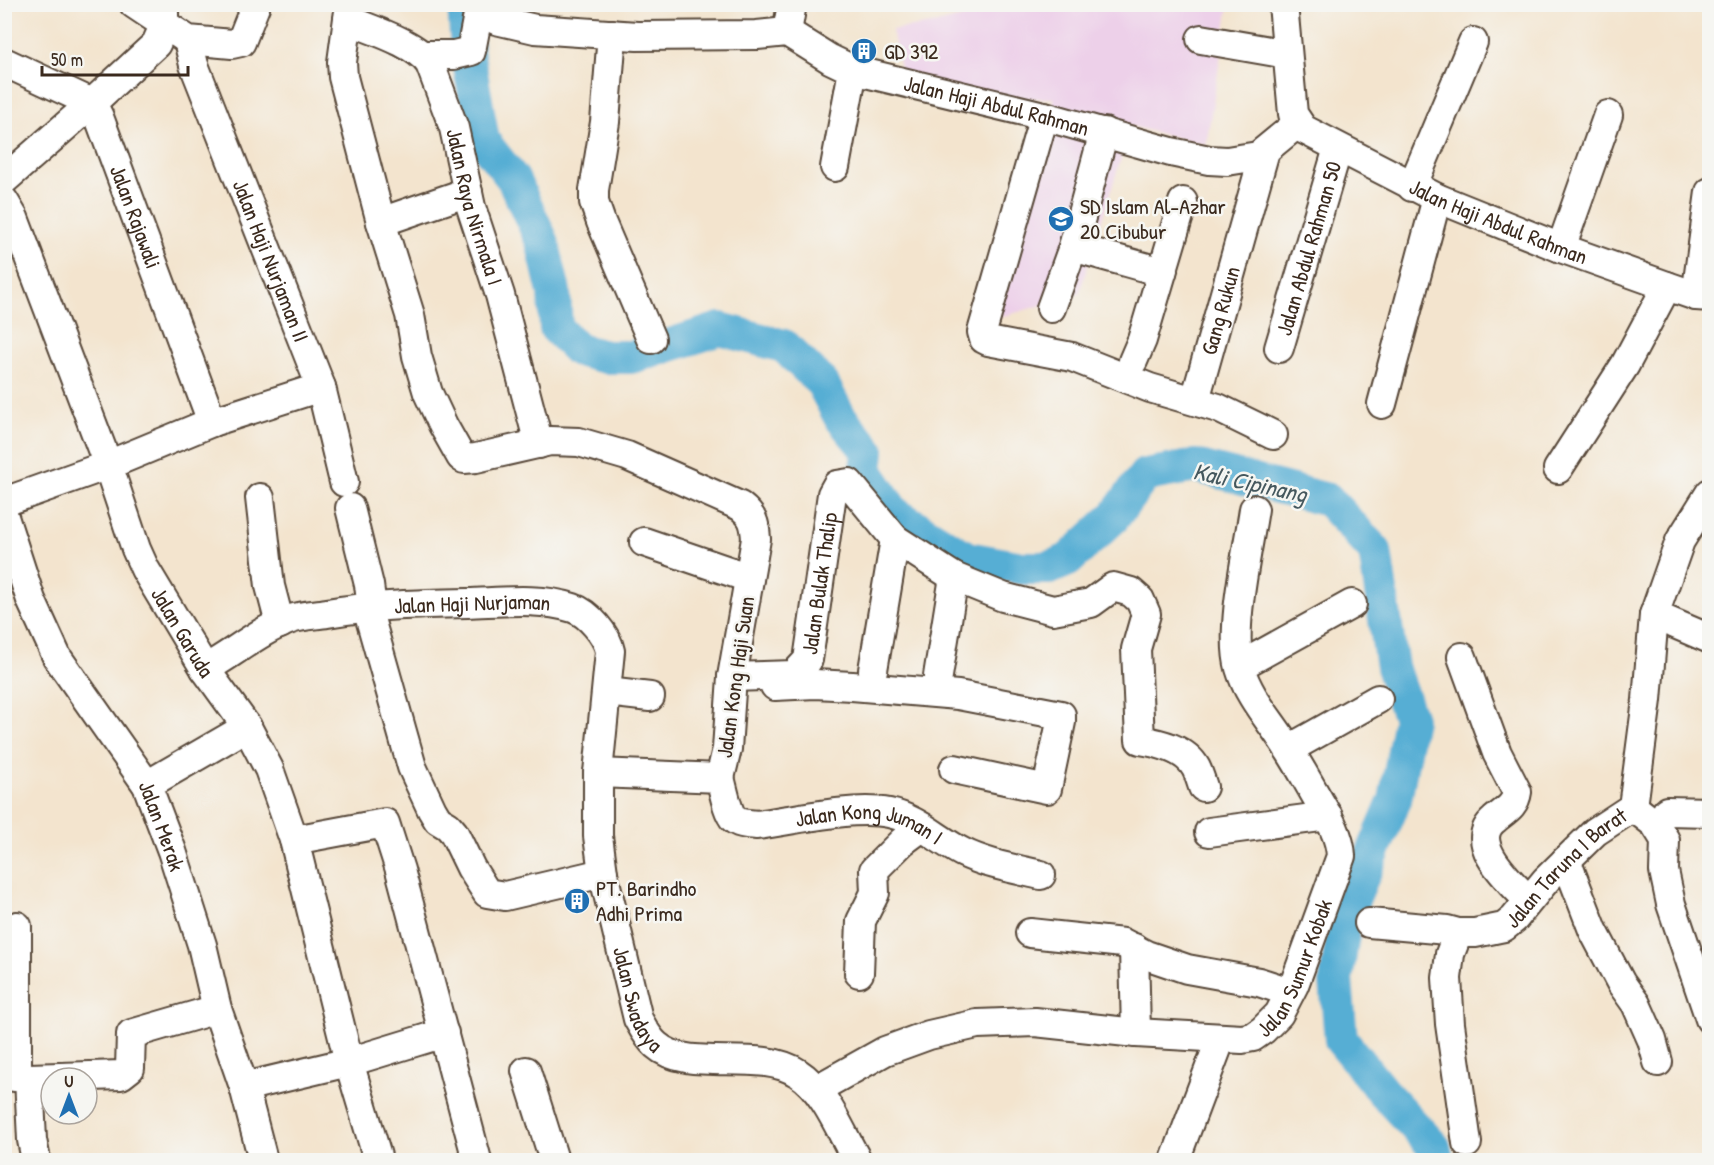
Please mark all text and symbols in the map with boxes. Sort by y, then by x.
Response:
building icon: GD 392 [849,36,879,66]
place label: GD 392 [884,36,939,66]
scale bar [42,39,188,77]
text: 50 m [51,47,83,72]
street label: Jalan Haji Abdul Rahman [901,68,1093,143]
street label: Jalan Raya Nirmala I [440,126,511,289]
street label: Jalan Abdul Rahman 50 [1269,158,1348,339]
street label: Jalan Rajawali [103,161,169,273]
street label: Jalan Haji Abdul Rahman [1404,171,1592,271]
street label: Jalan Haji Nurjaman II [226,175,317,346]
place label: SD Islam Al-Azhar 20 Cibubur [1080,191,1226,246]
school or university icon: SD Islam Al-Azhar 20 Cibubur [1046,204,1076,234]
street label: Gang Rukun [1193,263,1247,358]
water label: Kali Cipinang [1190,454,1311,511]
street label: Jalan Bulak Thalip [794,510,844,656]
street label: Jalan Garuda [144,581,221,684]
street label: Jalan Haji Nurjaman [393,586,552,621]
street label: Jalan Kong Haji Suan [709,594,761,760]
street label: Jalan Merak [132,776,192,875]
street label: Jalan Kong Juman I [793,796,949,851]
street label: Jalan Taruna I Barat [1499,800,1633,935]
place label: PT. Barindho Adhi Prima [596,873,697,928]
building icon: PT. Barindho Adhi Prima [562,886,592,916]
street label: Jalan Sumur Kobak [1250,895,1339,1043]
street label: Jalan Swadaya [606,943,670,1059]
north arrow [39,1066,99,1126]
text: U [65,1070,74,1092]

